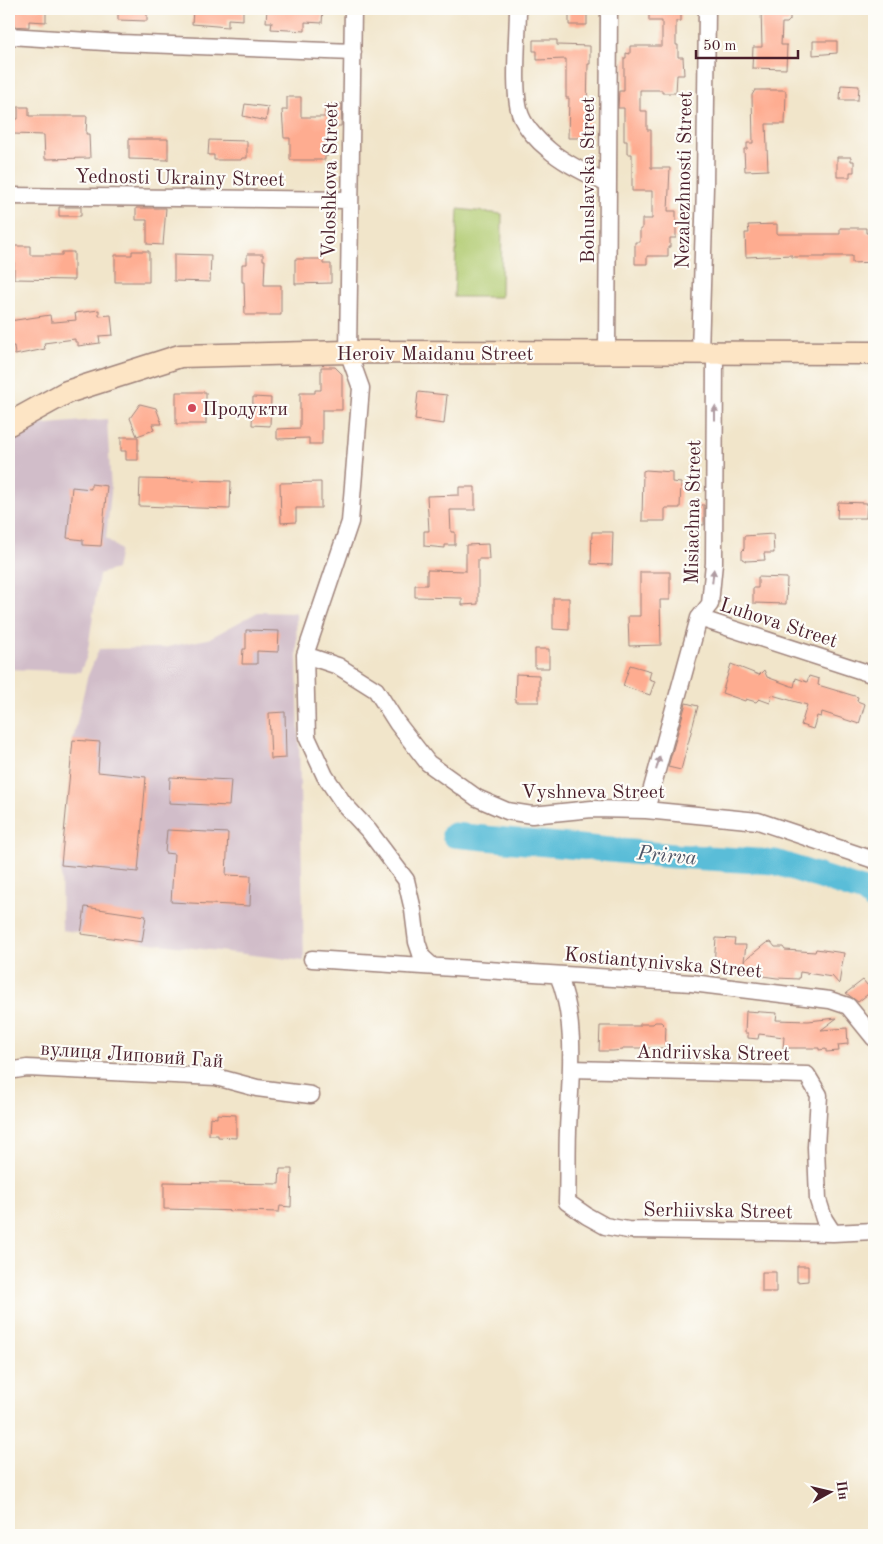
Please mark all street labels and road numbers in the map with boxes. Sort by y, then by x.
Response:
street label: Nezalezhnosti Street [673,91,697,269]
street label: Bohuslavska Street [579,97,599,263]
street label: Voloshkova Street [320,102,342,258]
street label: Yednosti Ukrainy Street [75,167,285,191]
street label: Heroiv Maidanu Street [336,345,534,365]
street label: Misiachna Street [683,439,705,585]
street label: Luhova Street [717,595,840,652]
street label: Vyshneva Street [521,783,665,803]
street label: Kostiantynivska Street [563,945,763,983]
street label: вулиця Липовий Гай [40,1040,224,1072]
street label: Andriivska Street [636,1043,790,1065]
street label: Serhiivska Street [643,1201,793,1223]

